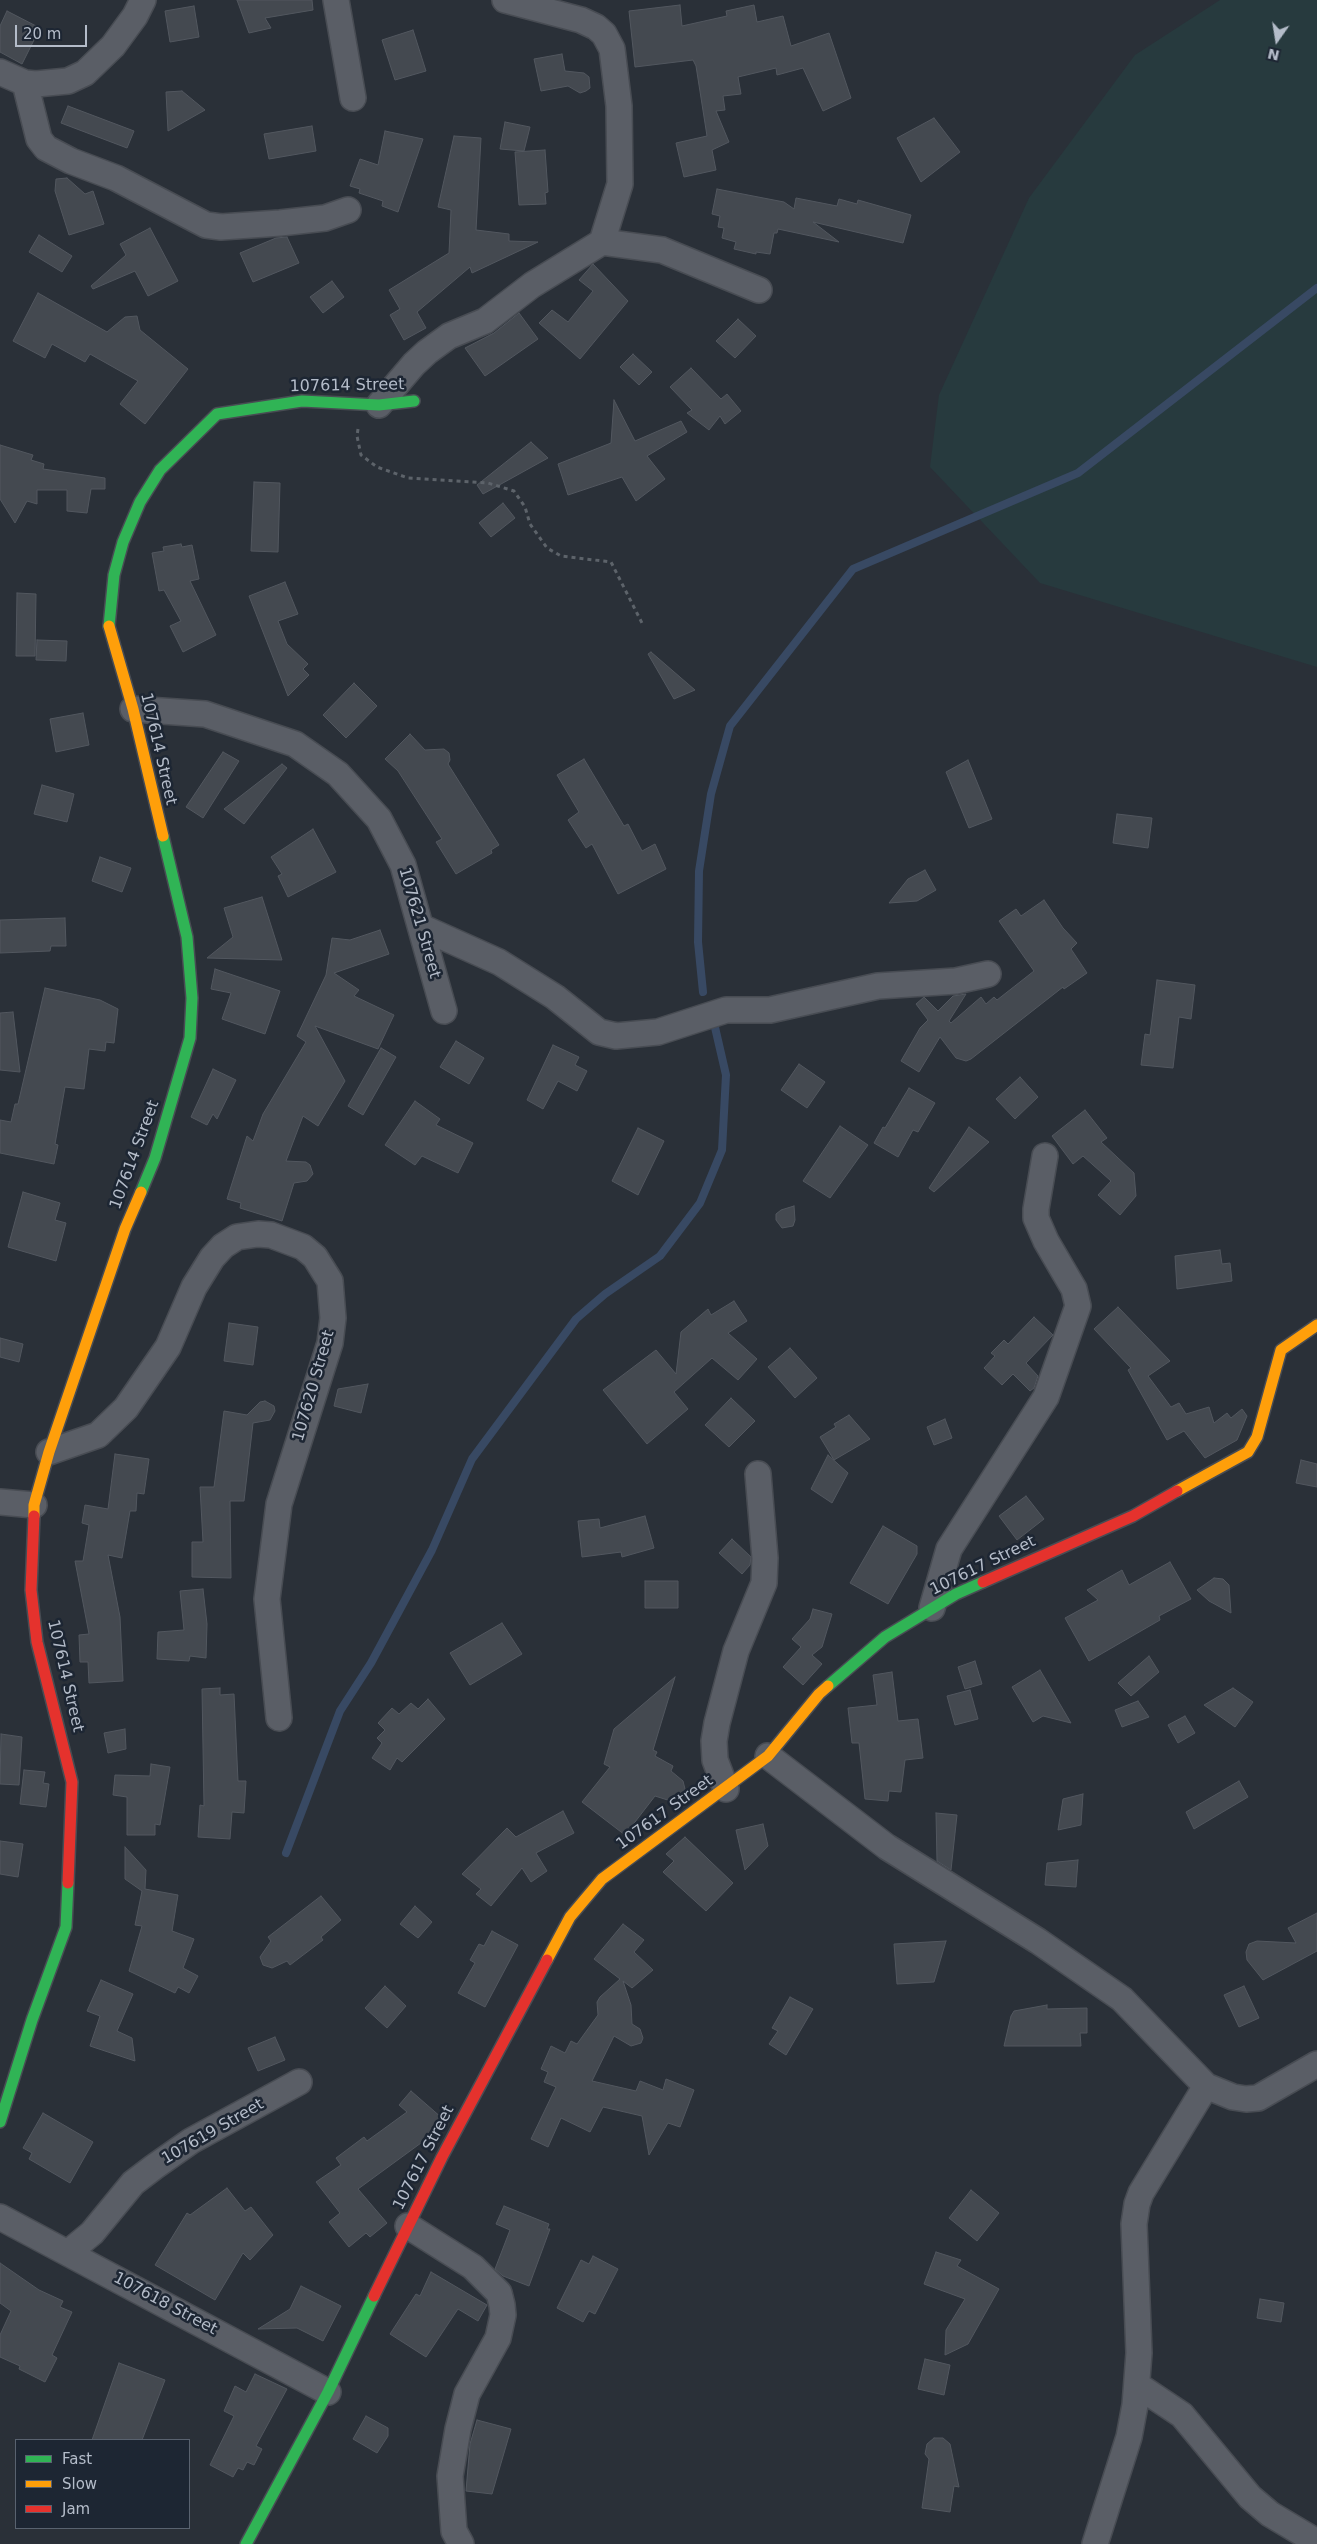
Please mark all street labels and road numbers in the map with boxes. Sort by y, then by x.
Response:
street label: 107614 Street [289,375,405,397]
street label: 107614 Street [136,691,180,807]
street label: 107621 Street [394,865,444,981]
street label: 107614 Street [106,1098,164,1212]
street label: 107620 Street [289,1328,339,1444]
street label: 107617 Street [927,1532,1039,1600]
street label: 107614 Street [43,1618,87,1734]
street label: 107617 Street [613,1772,717,1854]
street label: 107619 Street [158,2095,268,2169]
street label: 107617 Street [389,2103,459,2213]
street label: 107618 Street [110,2269,220,2339]

